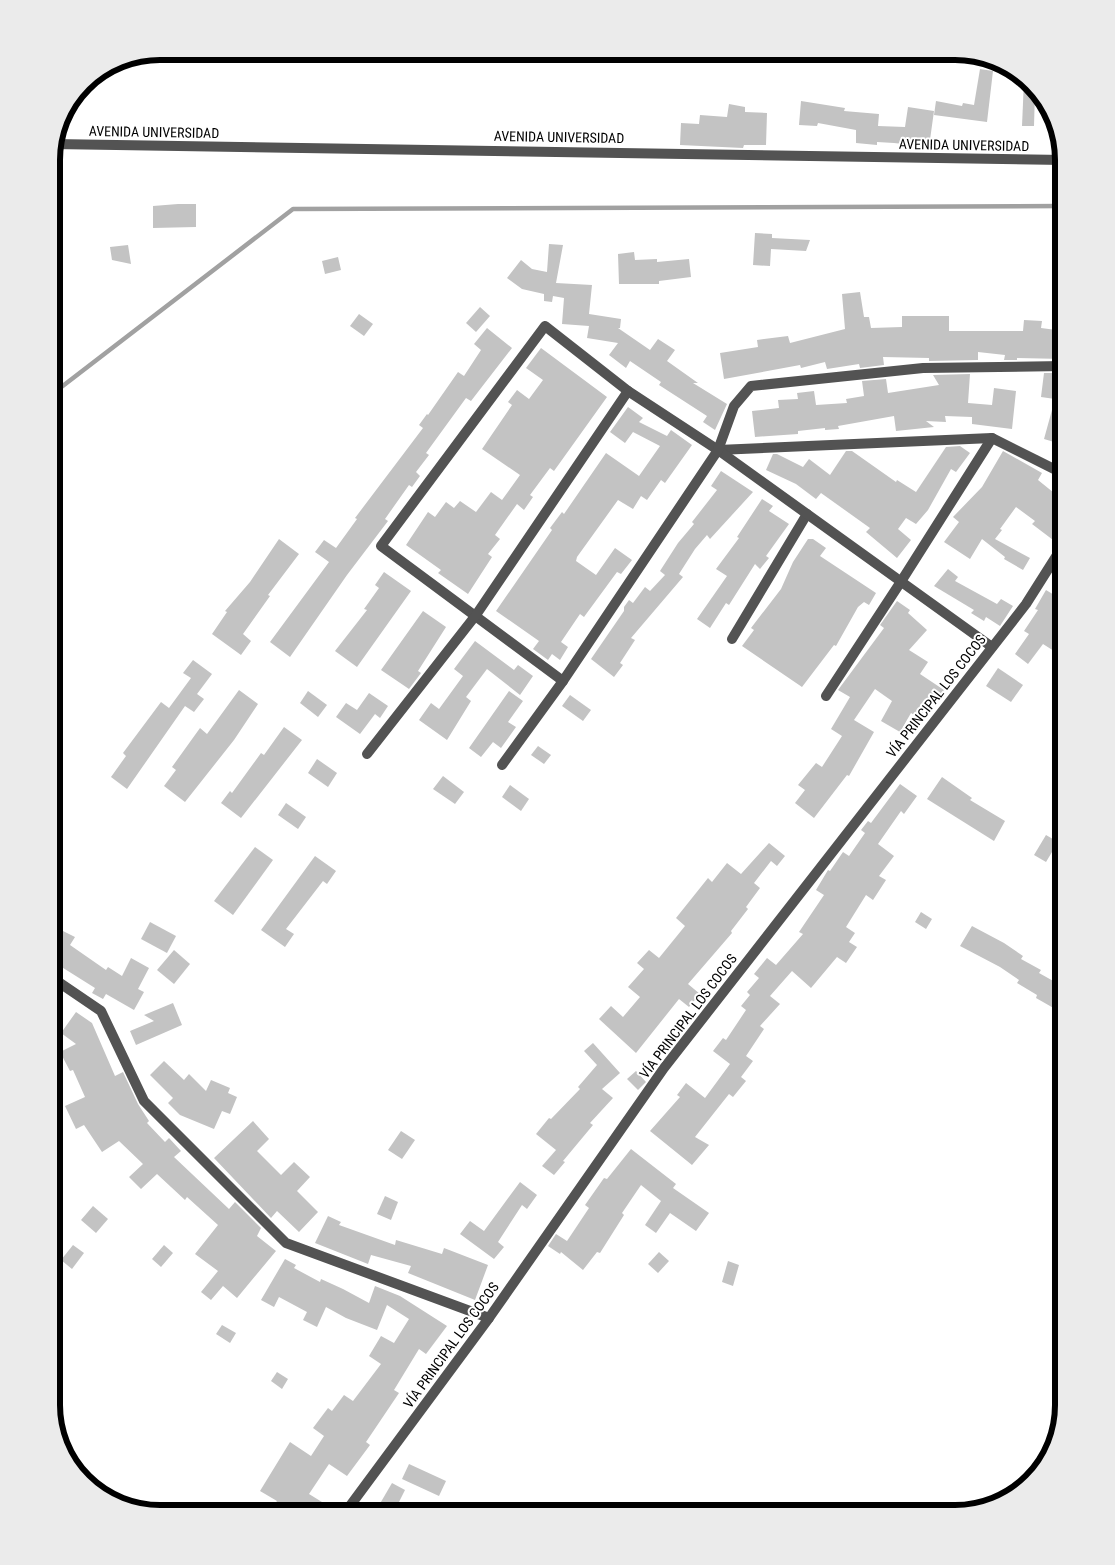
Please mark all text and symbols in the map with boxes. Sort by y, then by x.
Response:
street label: AVENIDA UNIVERSIDAD [89,123,219,141]
street label: AVENIDA UNIVERSIDAD [494,128,624,146]
street label: AVENIDA UNIVERSIDAD [899,136,1029,154]
street label: VÍA PRINCIPAL LOS COCOS [882,631,989,761]
street label: VÍA PRINCIPAL LOS COCOS [635,950,740,1081]
street label: VÍA PRINCIPAL LOS COCOS [399,1278,502,1411]

